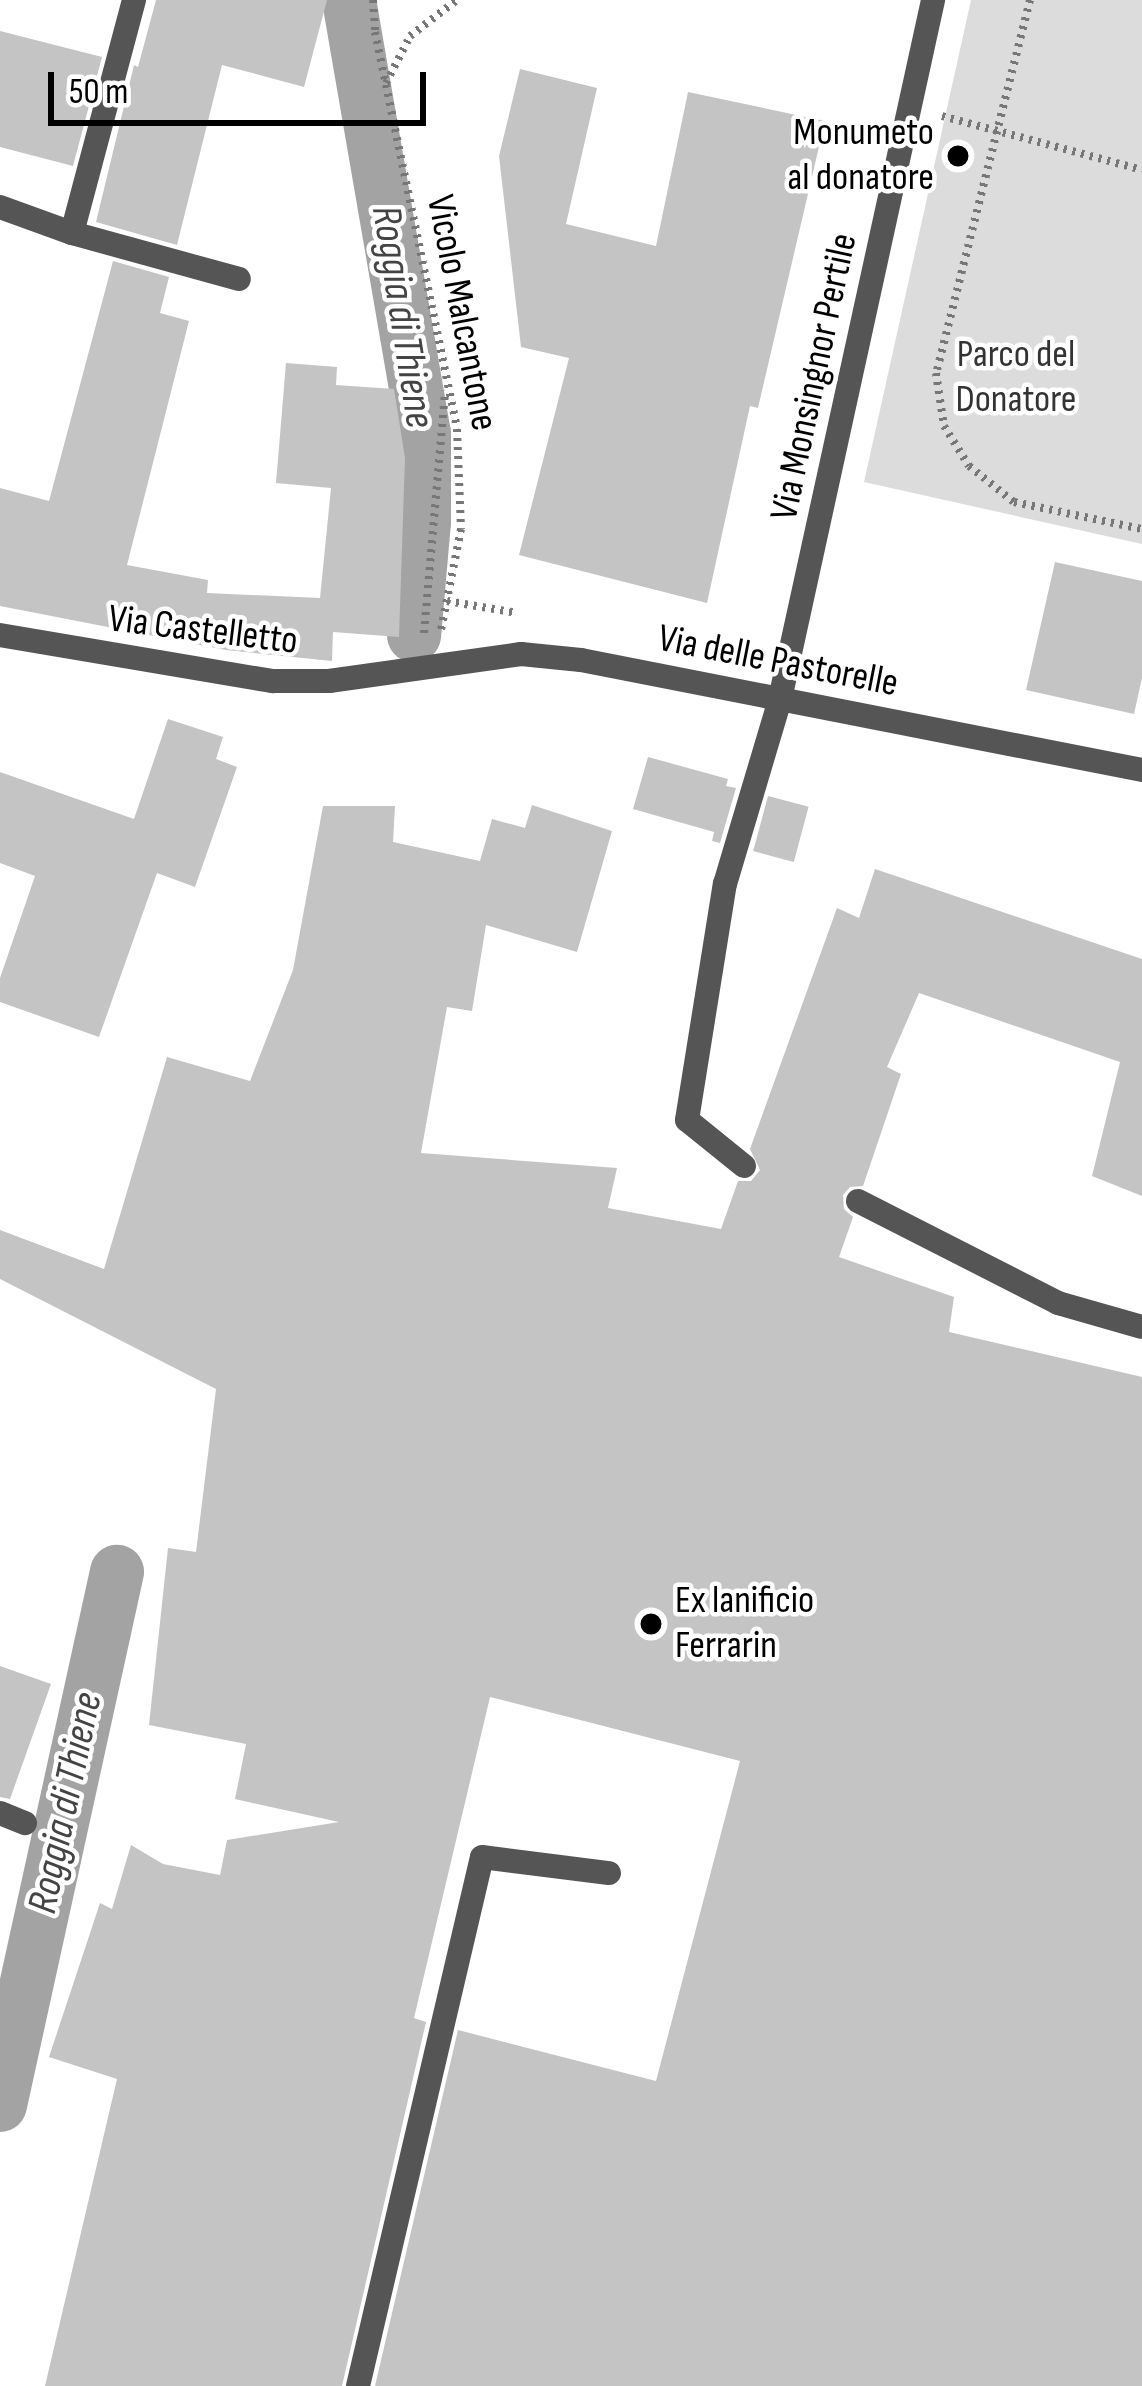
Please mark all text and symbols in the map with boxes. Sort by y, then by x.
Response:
scale bar [54,48,432,122]
text: 50 m [69,71,128,114]
place label: Monumeto al donatore [787,111,934,202]
marker: Monumeto al donatore [945,143,971,169]
street label: Vicolo Malcantone [415,191,507,435]
water label: Roggia di Thiene [360,202,444,432]
street label: Via Monsingnor Pertile [762,229,868,525]
park label: Parco del Donatore [955,333,1077,424]
street label: Via Castelletto [106,596,300,666]
street label: Via delle Pastorelle [654,616,902,708]
place label: Ex lanificio Ferrarin [675,1579,814,1670]
marker: Ex lanificio Ferrarin [638,1611,664,1637]
water label: Roggia di Thiene [18,1688,114,1918]

